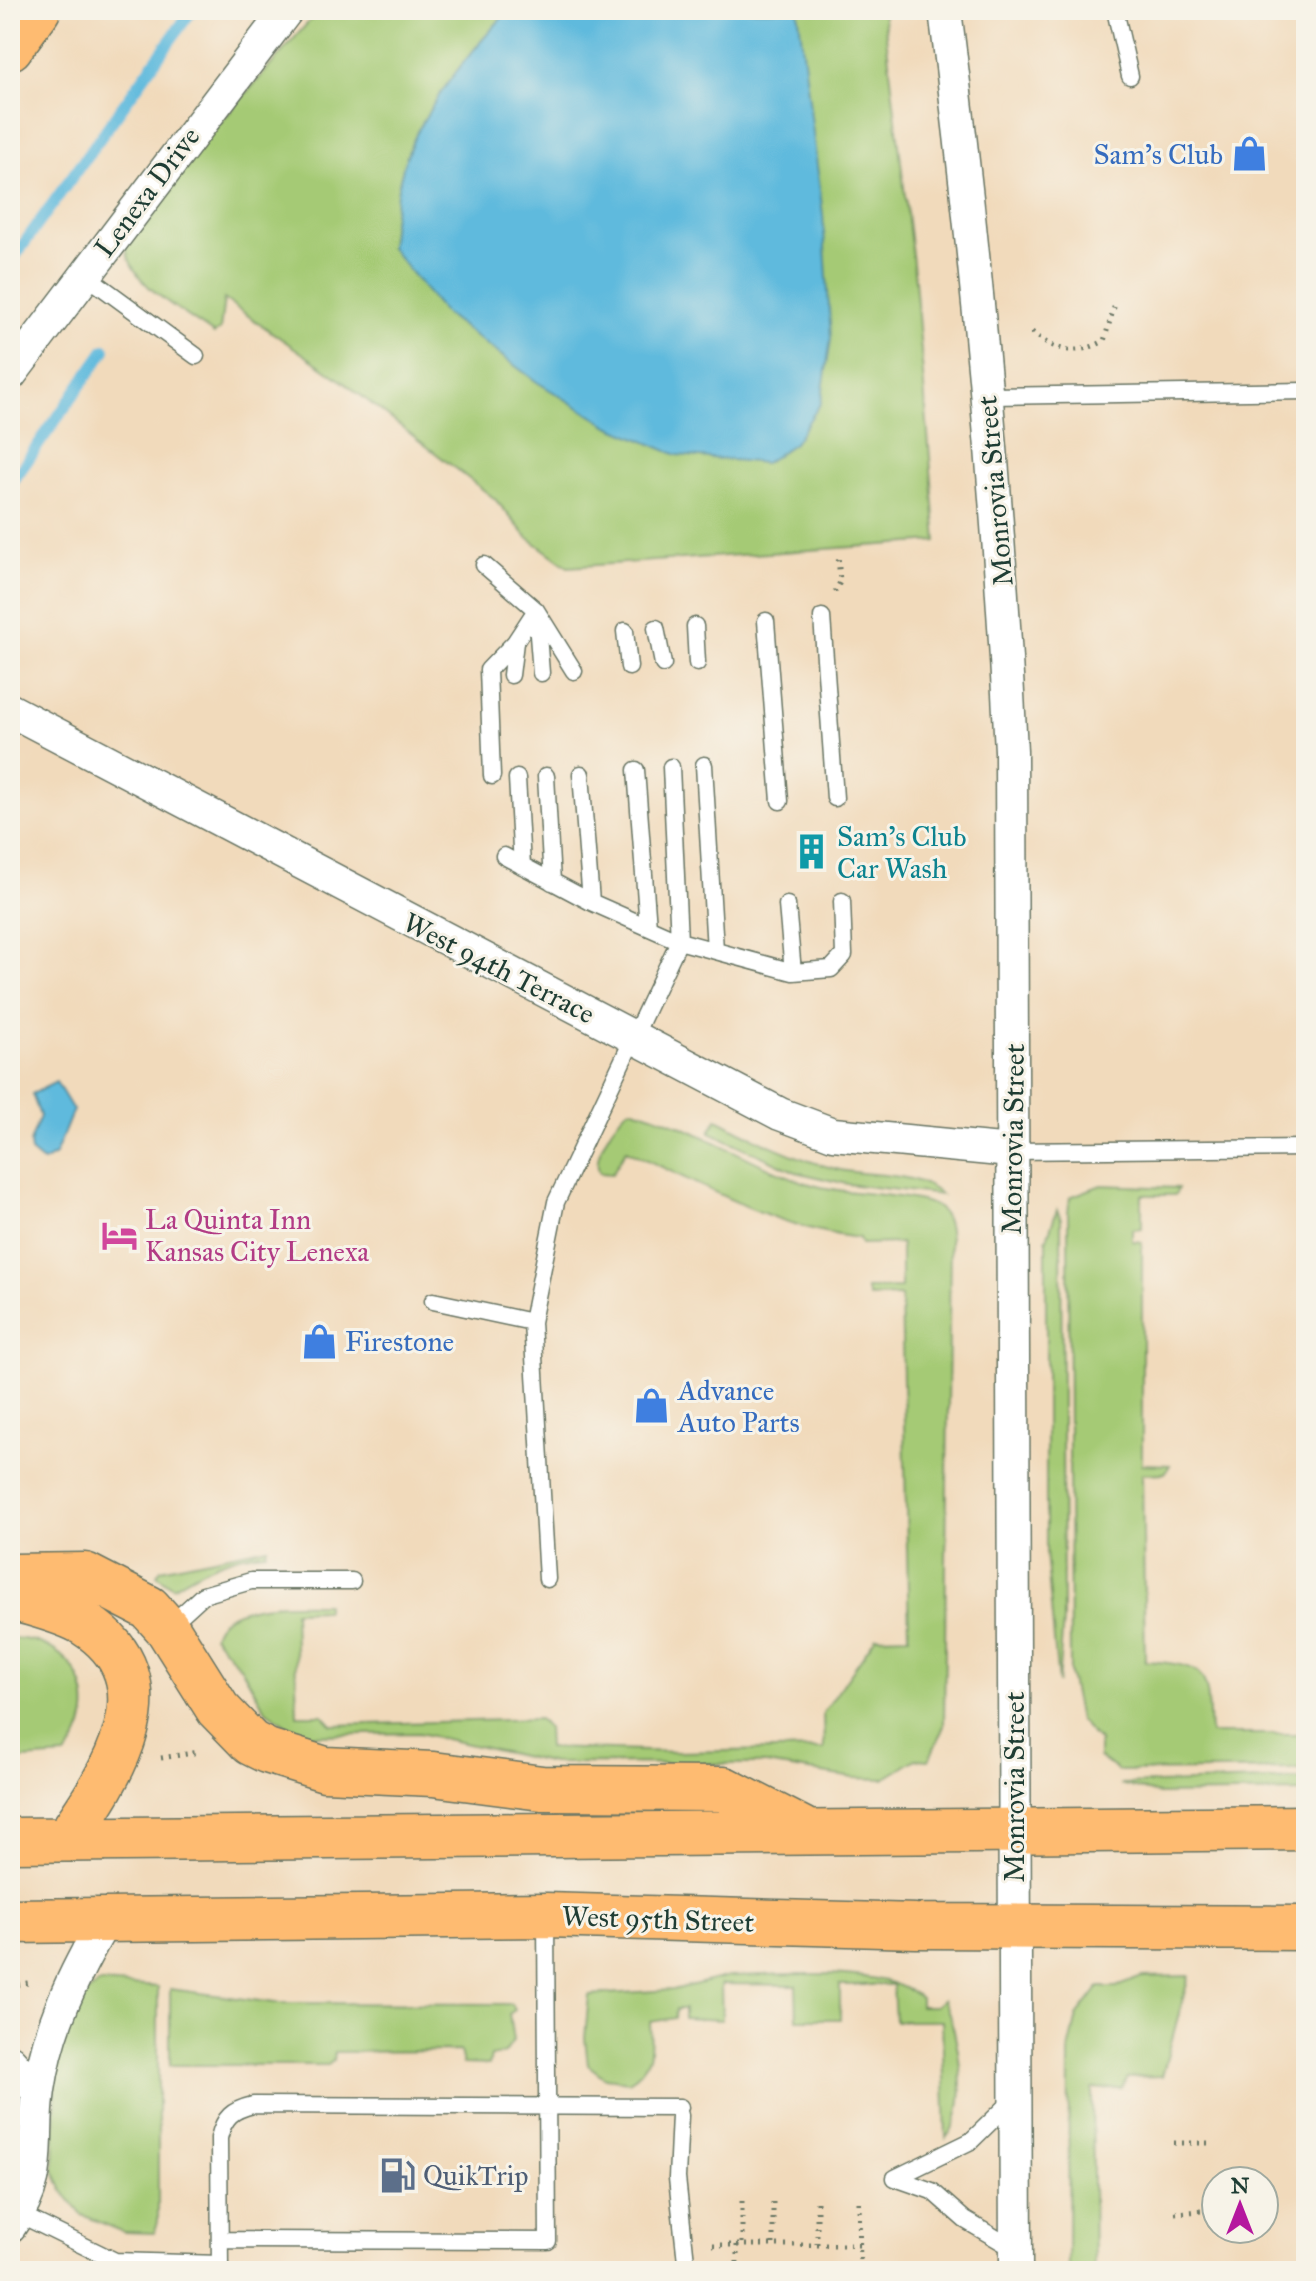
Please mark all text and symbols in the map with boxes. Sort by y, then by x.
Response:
street label: Lenexa Drive [87,120,207,264]
shop icon: Sam's Club [1230,135,1268,173]
place label: Sam's Club [1094,137,1223,172]
street label: Monrovia Street [969,394,1021,588]
place label: Sam's Club Car Wash [837,819,966,886]
building icon: Sam's Club Car Wash [792,833,830,871]
street label: West 94th Terrace [397,905,601,1031]
street label: Monrovia Street [994,1043,1032,1235]
place label: La Quinta Inn Kansas City Lenexa [145,1202,369,1269]
hotel icon: La Quinta Inn Kansas City Lenexa [100,1216,138,1254]
shop icon: Firestone [300,1322,338,1360]
place label: Firestone [345,1324,454,1359]
place label: Advance Auto Parts [677,1373,800,1440]
shop icon: Advance Auto Parts [633,1387,671,1425]
street label: Monrovia Street [997,1691,1032,1883]
street label: West 95th Street [561,1898,755,1940]
fuel station icon: QuikTrip [378,2156,416,2194]
place label: QuikTrip [423,2158,528,2193]
north arrow [1200,2165,1280,2245]
text: N [1231,2172,1250,2199]

